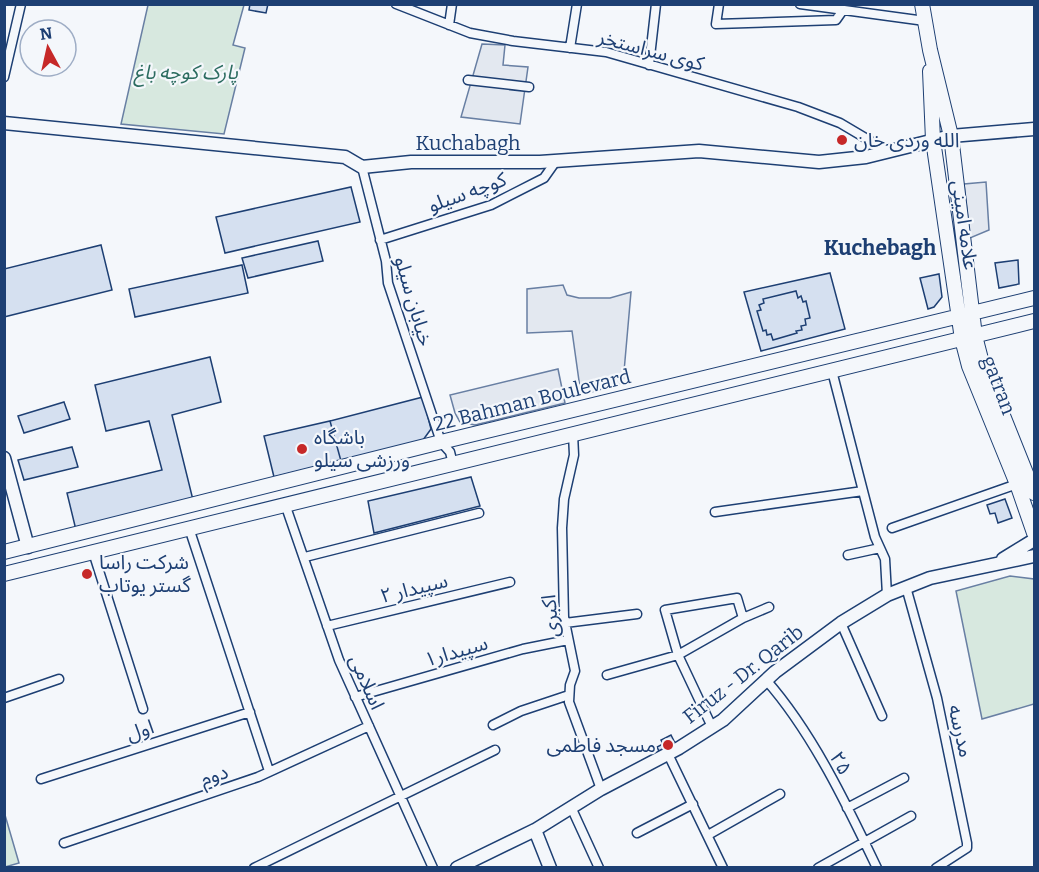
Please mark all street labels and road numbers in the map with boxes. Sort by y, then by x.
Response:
street label: کوی سراستخر [595,24,707,76]
street label: Kuchabagh [415,131,521,155]
street label: کوچه سیلو [424,166,511,218]
street label: علامه امینی [947,178,983,272]
street label: خیابان سیلو [390,253,438,349]
street label: gatran [977,352,1021,418]
street label: 22 Bahman Boulevard [431,364,633,436]
street label: سپیدار ۲ [378,568,451,609]
street label: اکبری [536,594,564,638]
street label: Firuz - Dr. Qarib [678,620,808,728]
street label: سپیدار۱ [422,631,491,673]
street label: اسلامی [344,651,390,713]
street label: مدرسه [943,702,979,760]
street label: اول [123,714,157,746]
street label: ۲۵ [825,747,857,779]
street label: دوم [197,759,232,794]

